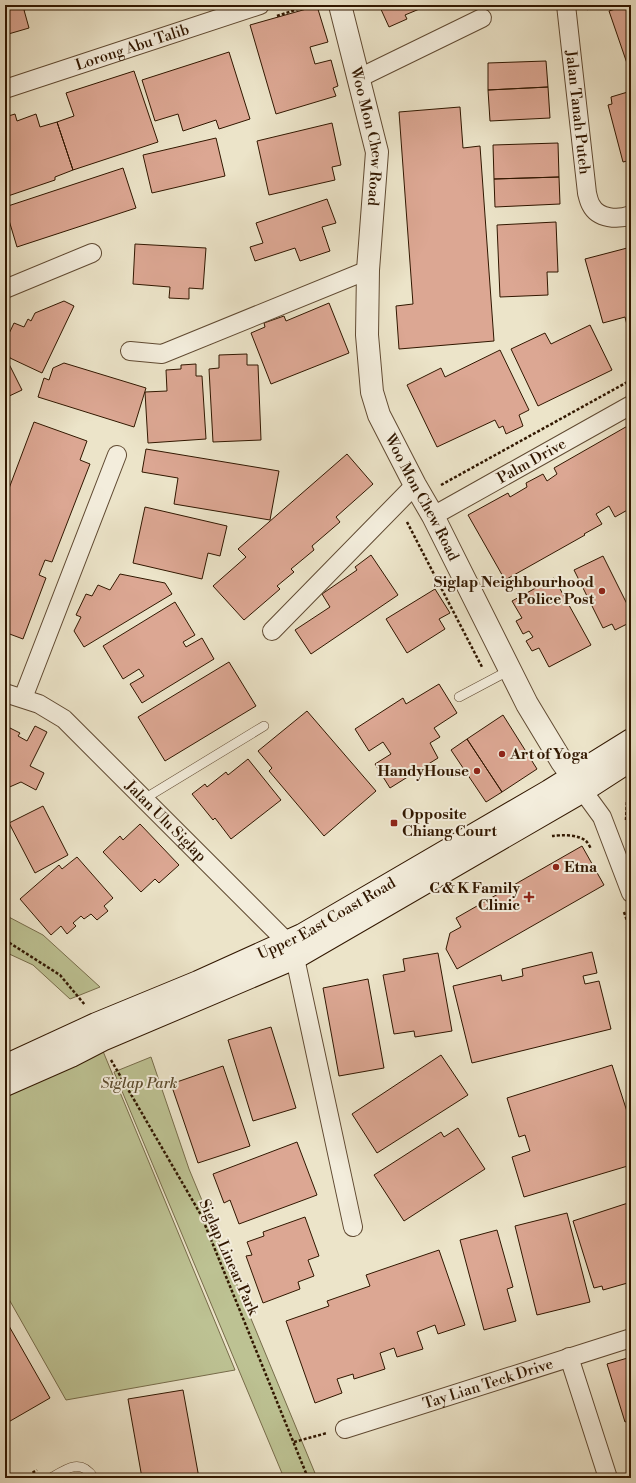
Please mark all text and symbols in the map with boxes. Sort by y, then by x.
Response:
street label: Lorong Abu Talib [73,20,192,75]
street label: Jalan Tanah Puteh [561,48,594,175]
street label: Woo Mon Chew Road [346,64,386,207]
street label: Woo Mon Chew Road [380,430,463,565]
street label: Palm Drive [494,434,570,488]
place label: Siglap Neighbourhood Police Post [434,573,595,609]
marker: Siglap Neighbourhood Police Post [597,586,607,596]
place label: Art of Yoga [509,745,589,764]
marker: Art of Yoga [497,749,507,759]
place label: HandyHouse [377,762,469,781]
marker: HandyHouse [472,766,482,776]
street label: Jalan Ulu Siglap [120,776,210,866]
place label: Opposite Chiang Court [402,805,498,841]
marker: Opposite Chiang Court [389,818,399,828]
place label: Etna [564,858,598,877]
marker: Etna [551,862,561,872]
street label: Upper East Coast Road [255,873,400,964]
place label: C & K Family Clinic [429,879,520,915]
marker: C & K Family Clinic [523,891,535,903]
park label: Siglap Park [101,1074,178,1093]
street label: Siglap Linear Park [194,1196,263,1319]
street label: Tay Lian Teck Drive [421,1354,556,1414]

